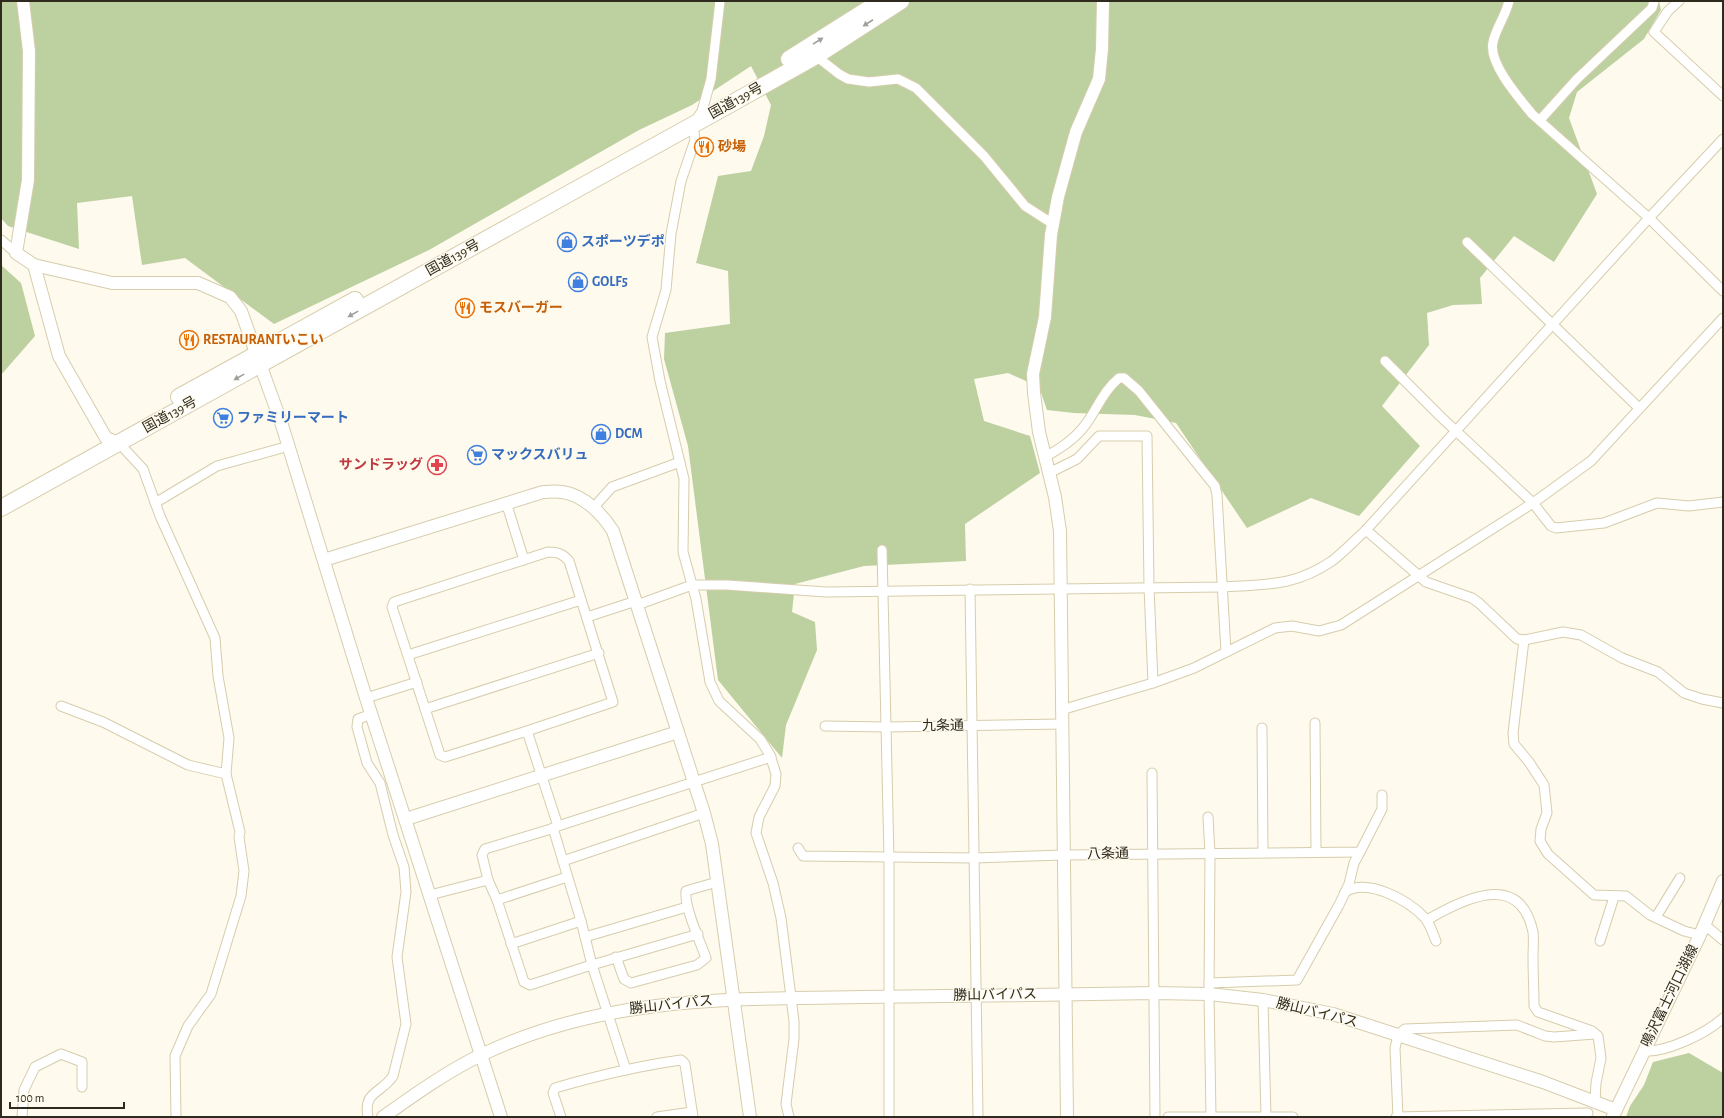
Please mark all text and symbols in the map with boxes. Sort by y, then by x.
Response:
one-way arrow [862,19,874,26]
one-way arrow [813,37,823,45]
street label: 国道139号 [706,80,765,121]
restaurant icon: 砂場 [693,136,715,158]
place label: 砂場 [718,139,746,154]
shop icon: スポーツデポ [556,231,578,253]
place label: スポーツデポ [581,233,665,249]
street label: 国道139号 [423,237,482,278]
shop icon: GOLF5 [567,271,589,293]
place label: GOLF5 [592,275,628,289]
restaurant icon: モスバーガー [454,297,476,319]
place label: モスバーガー [479,300,563,315]
one-way arrow [347,310,359,317]
restaurant icon: RESTAURANTいこい [178,329,200,351]
place label: RESTAURANTいこい [203,333,324,347]
one-way arrow [233,374,245,380]
street label: 国道139号 [140,394,199,435]
supermarket icon: ファミリーマート [212,407,234,429]
place label: ファミリーマート [237,411,349,425]
shop icon: DCM [590,423,612,445]
place label: DCM [615,427,643,441]
supermarket icon: マックスバリュ [466,444,488,466]
place label: マックスバリュ [491,447,589,462]
pharmacy icon: サンドラッグ [426,454,448,476]
place label: サンドラッグ [339,456,423,472]
street label: 九条通 [922,718,964,733]
street label: 八条通 [1087,846,1129,861]
street label: 鳴沢富士河口湖線 [1638,942,1701,1049]
street label: 勝山バイパス [953,986,1037,1003]
street label: 勝山バイパス [629,993,713,1016]
street label: 勝山バイパス [1275,995,1360,1030]
scale bar [10,1084,124,1110]
text: 100 m [16,1092,44,1104]

